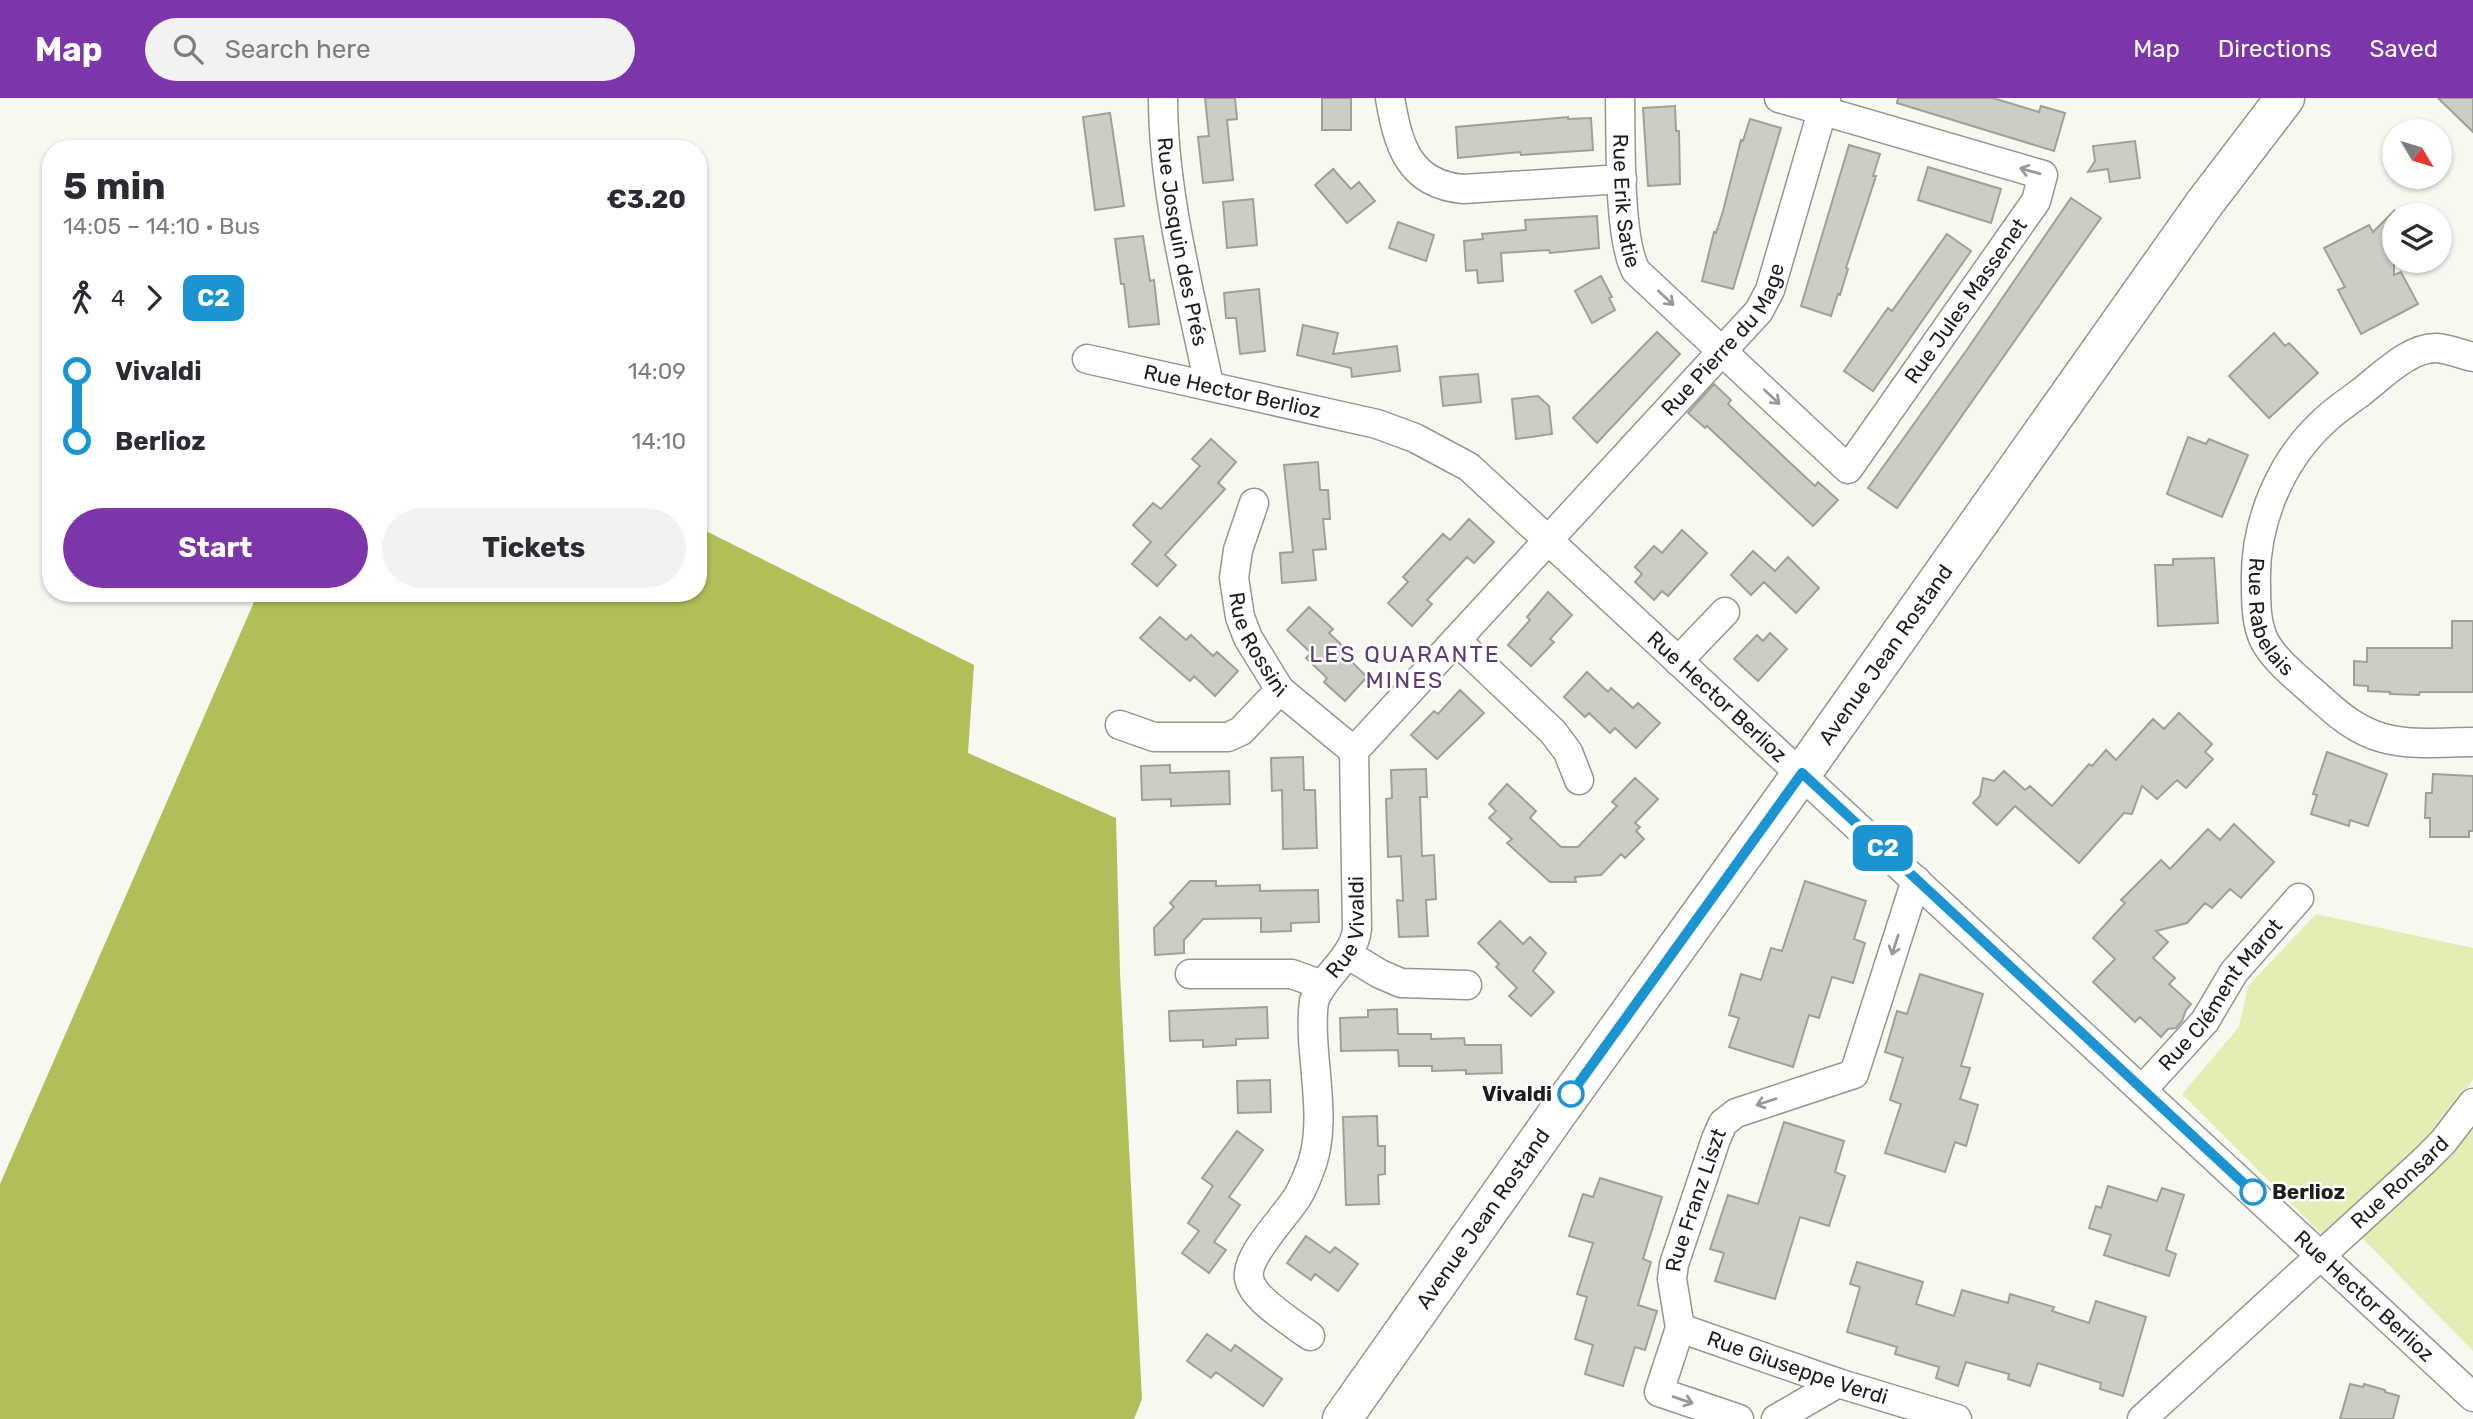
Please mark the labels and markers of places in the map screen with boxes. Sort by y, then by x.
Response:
place label: Vivaldi [1482,1081,1552,1106]
marker: Vivaldi [1558,1081,1584,1107]
marker: Berlioz [2240,1179,2266,1205]
place label: Berlioz [2272,1179,2345,1204]

